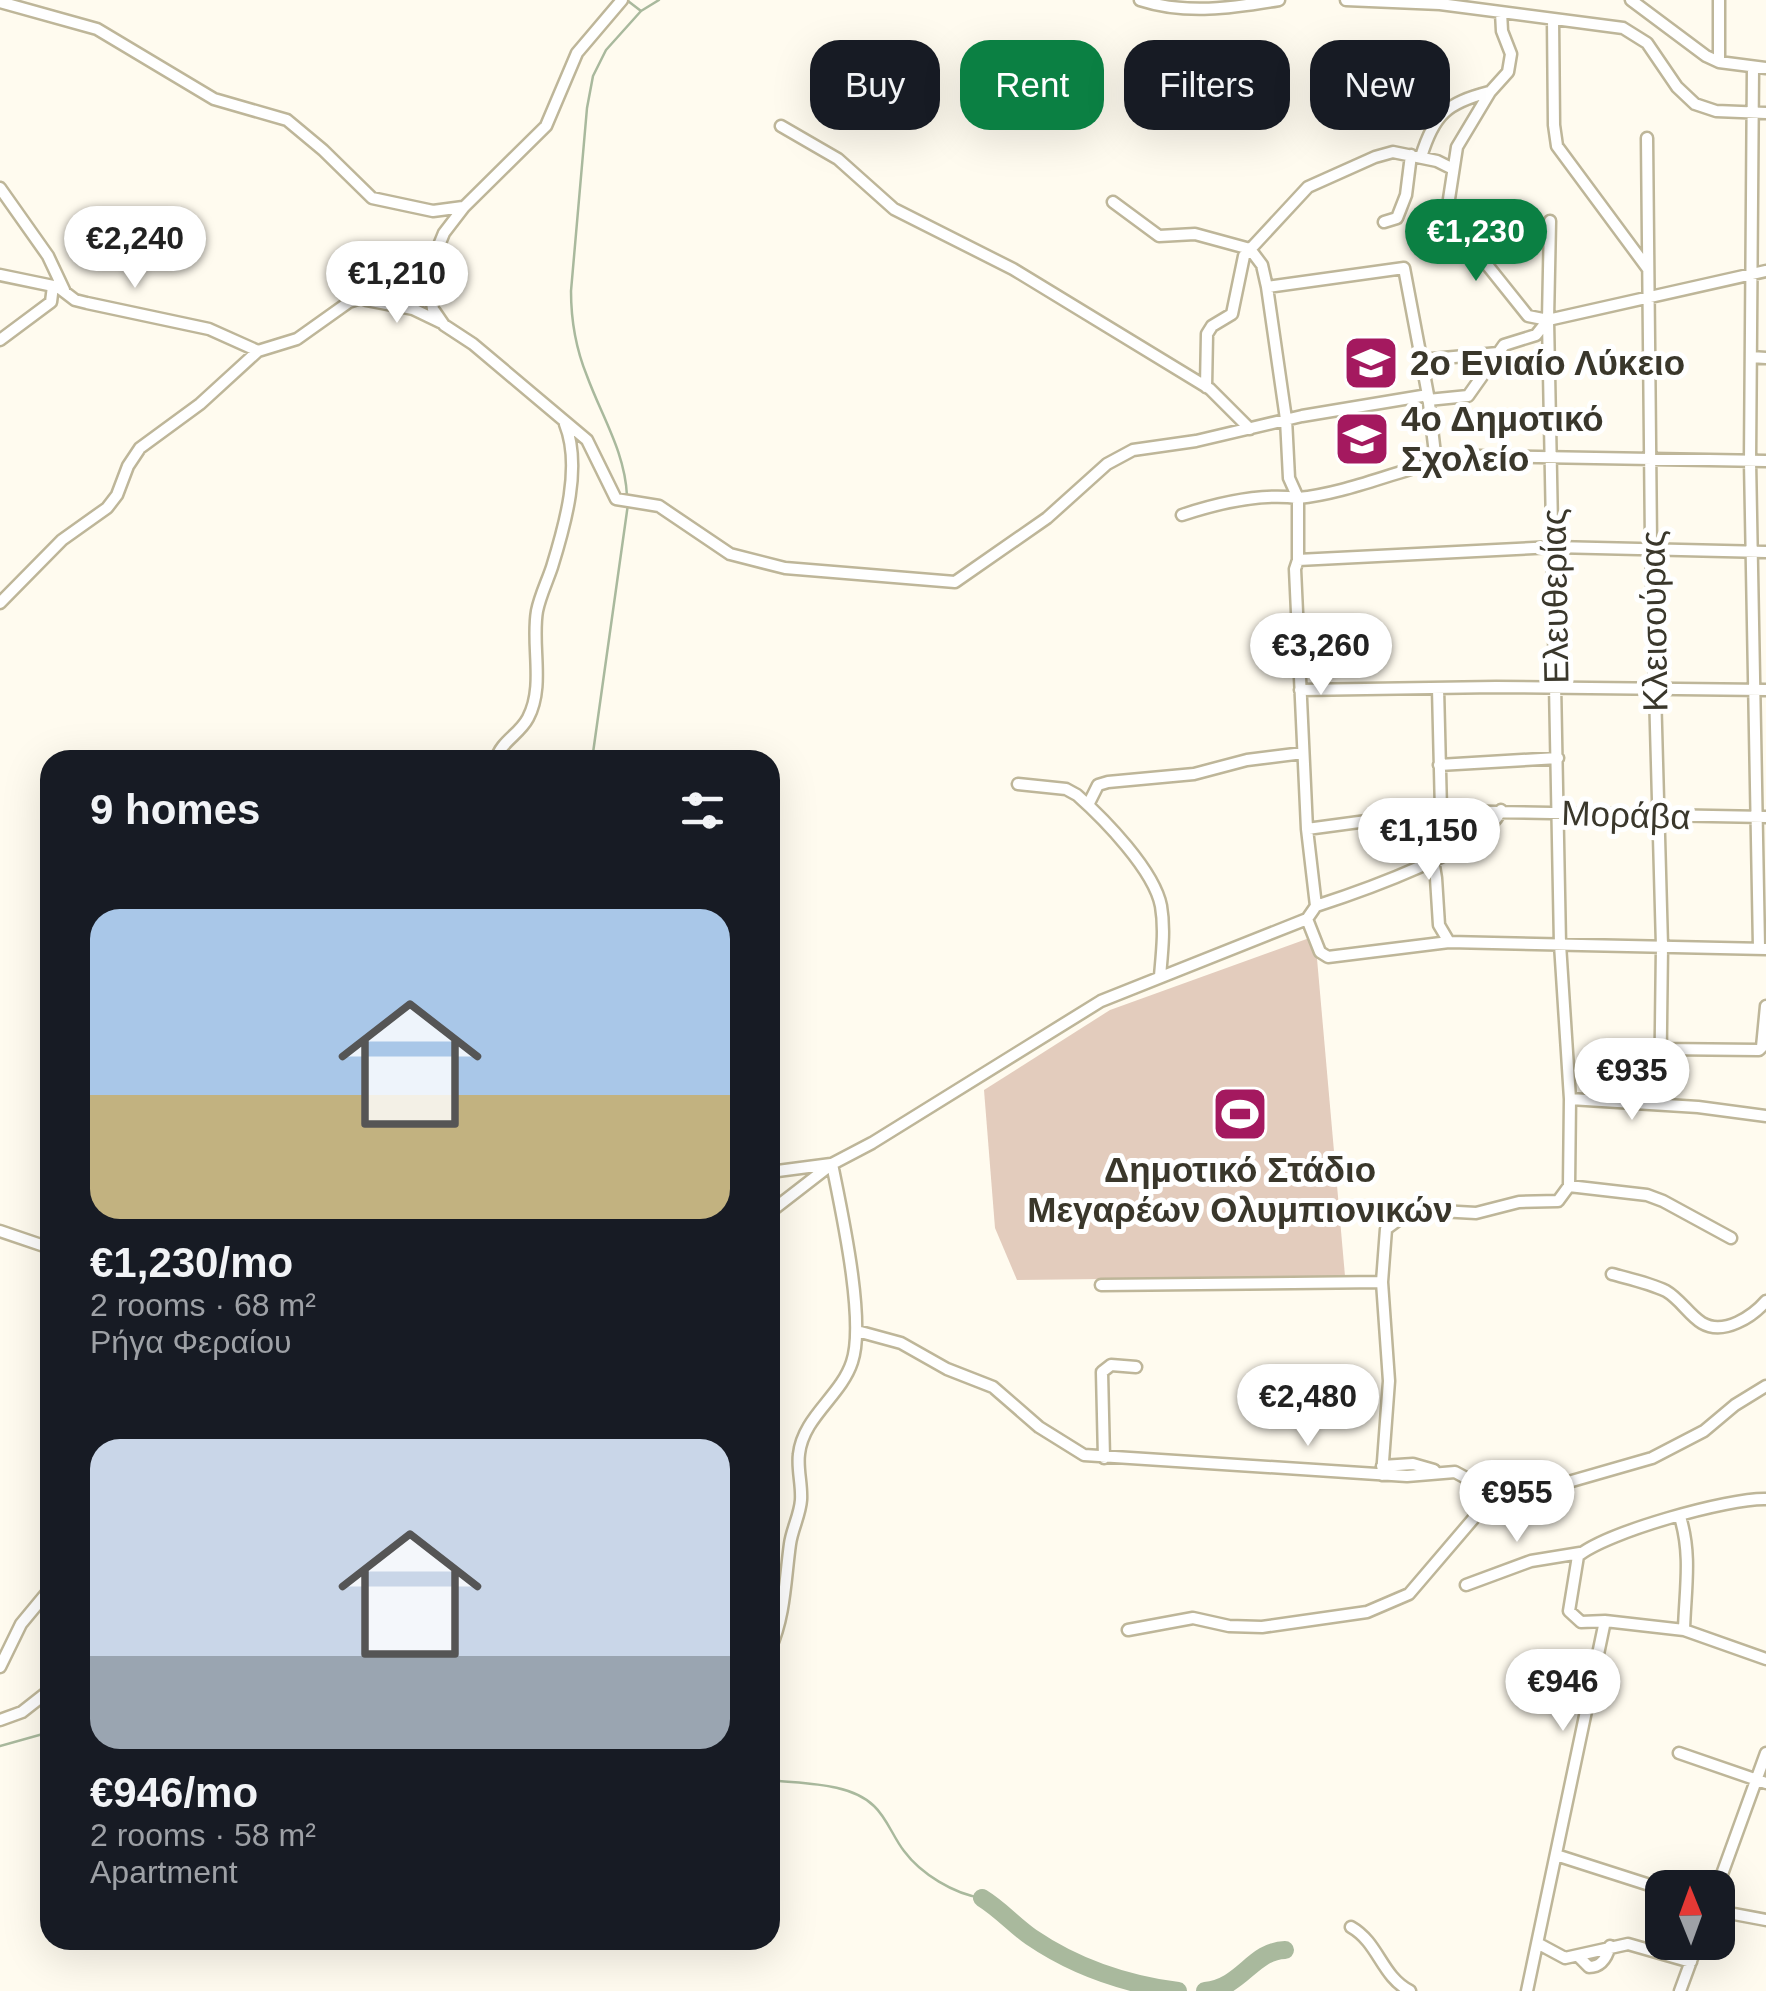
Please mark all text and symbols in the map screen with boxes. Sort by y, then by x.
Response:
chip: Buy [810,40,940,130]
chip: Rent [960,40,1104,130]
chip: Filters [1124,40,1290,130]
chip: New [1310,40,1450,130]
pin: €1,230 [1395,199,1557,284]
pin: €2,240 [54,206,216,291]
text: €1,230 [1427,213,1525,249]
text: €2,240 [86,220,184,256]
pin: €1,210 [316,241,478,326]
text: €1,210 [348,255,446,291]
school or university icon: 2ο Ενιαίο Λύκειο [1341,333,1401,393]
place label: 2ο Ενιαίο Λύκειο [1410,343,1685,382]
place label: 4ο Δημοτικό Σχολείο [1401,399,1604,478]
school or university icon: 4ο Δημοτικό Σχολείο [1332,409,1392,469]
street label: Ελευθερίας [1533,508,1576,684]
street label: Κλεισούρας [1632,530,1675,712]
pin: €3,260 [1240,613,1402,698]
text: €3,260 [1272,627,1370,663]
icon: filters [675,783,730,838]
text: 9 homes [90,786,260,833]
street label: Μοράβα [1561,793,1691,836]
pin: €1,150 [1348,798,1510,883]
text: €1,150 [1380,812,1478,848]
icon: home [320,974,500,1154]
pin: €935 [1573,1038,1691,1123]
text: €935 [1596,1052,1668,1088]
sports icon: Δημοτικό Στάδιο Μεγαρέων Ολυμπιονικών [1210,1084,1270,1144]
place label: Δημοτικό Στάδιο Μεγαρέων Ολυμπιονικών [1027,1150,1453,1229]
text: €1,230/mo [90,1239,293,1286]
text: 2 rooms · 68 m² [90,1287,316,1323]
text: Ρήγα Φεραίου [90,1324,291,1360]
pin: €2,480 [1227,1364,1389,1449]
text: €2,480 [1259,1378,1357,1414]
pin: €955 [1458,1460,1576,1545]
text: €955 [1481,1474,1553,1510]
icon: home [320,1504,500,1684]
pin: €946 [1504,1649,1622,1734]
text: €946 [1527,1663,1599,1699]
text: €946/mo [90,1769,258,1816]
text: 2 rooms · 58 m² [90,1817,316,1853]
text: Apartment [90,1854,238,1890]
north arrow [1645,1870,1735,1960]
map controls [1645,1870,1735,1960]

